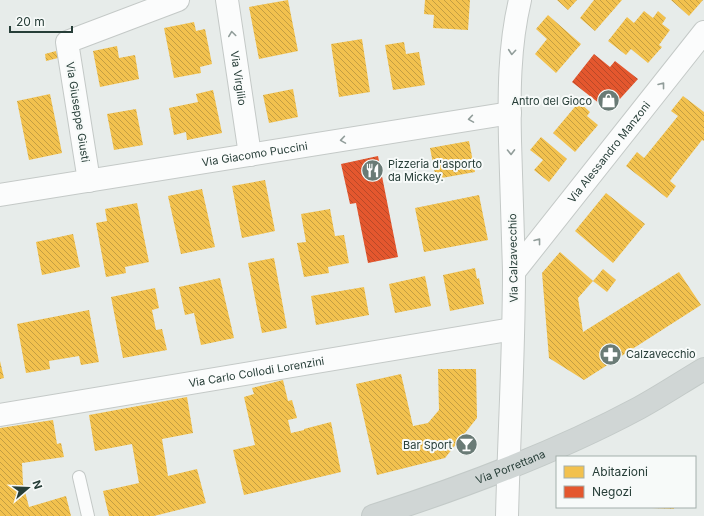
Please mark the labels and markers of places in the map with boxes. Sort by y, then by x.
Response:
shop icon: Antro del Gioco [595,88,621,114]
place label: Antro del Gioco [511,94,592,108]
restaurant icon: Pizzeria d'asporto da Mickey. [360,157,386,183]
place label: Pizzeria d'asporto da Mickey. [388,157,482,184]
pharmacy icon: Calzavecchio [597,341,623,367]
place label: Calzavecchio [626,347,696,361]
bar icon: Bar Sport [454,432,480,458]
place label: Bar Sport [403,438,452,452]

